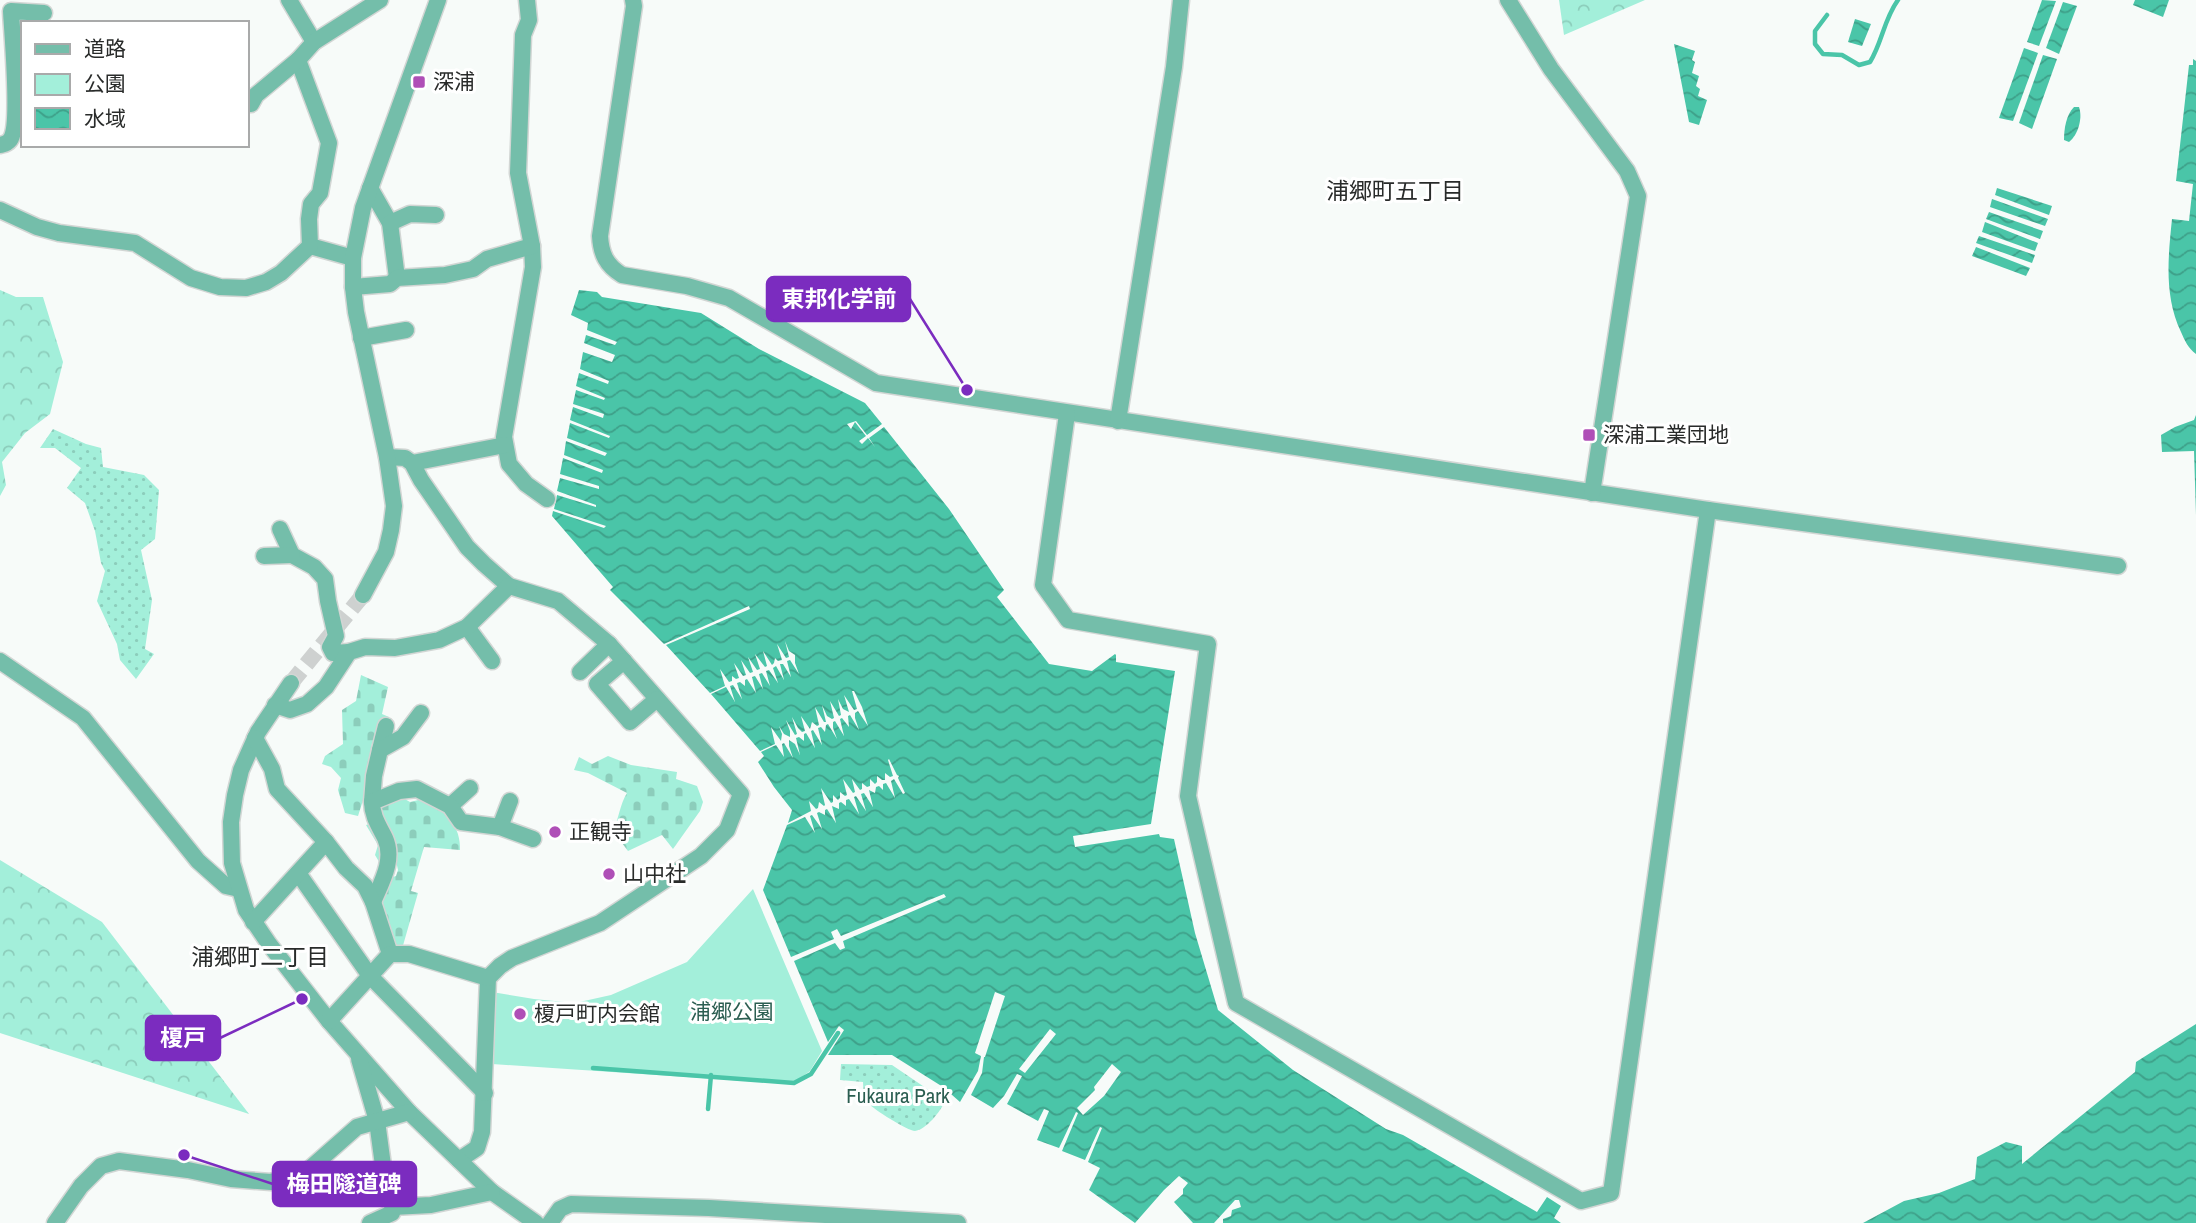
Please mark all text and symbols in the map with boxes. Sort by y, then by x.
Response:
legend [21,21,248,147]
text: 道路 [84,34,126,63]
place label: 深浦 [433,67,475,96]
text: 公園 [84,69,126,98]
marker: 深浦 [411,74,427,90]
text: 水域 [84,104,126,133]
district label: 浦郷町五丁目 [1326,175,1464,206]
callout: 東邦化学前 [767,277,910,321]
text: 東邦化学前 [782,283,897,314]
place label: 深浦工業団地 [1603,420,1729,449]
marker: 深浦工業団地 [1581,427,1597,443]
place label: 正観寺 [569,817,632,846]
marker: 正観寺 [547,824,563,840]
place label: 山中社 [623,859,686,888]
marker: 山中社 [601,866,617,882]
district label: 浦郷町二丁目 [191,941,329,972]
park label: 浦郷公園 [690,997,774,1026]
place label: 榎戸町内会館 [534,999,660,1028]
marker: 榎戸町内会館 [512,1006,528,1022]
callout: 榎戸 [146,1016,220,1060]
text: 榎戸 [160,1022,206,1053]
park label: Fukaura Park [846,1081,950,1110]
callout: 梅田隧道碑 [273,1162,416,1206]
text: 梅田隧道碑 [287,1168,402,1199]

